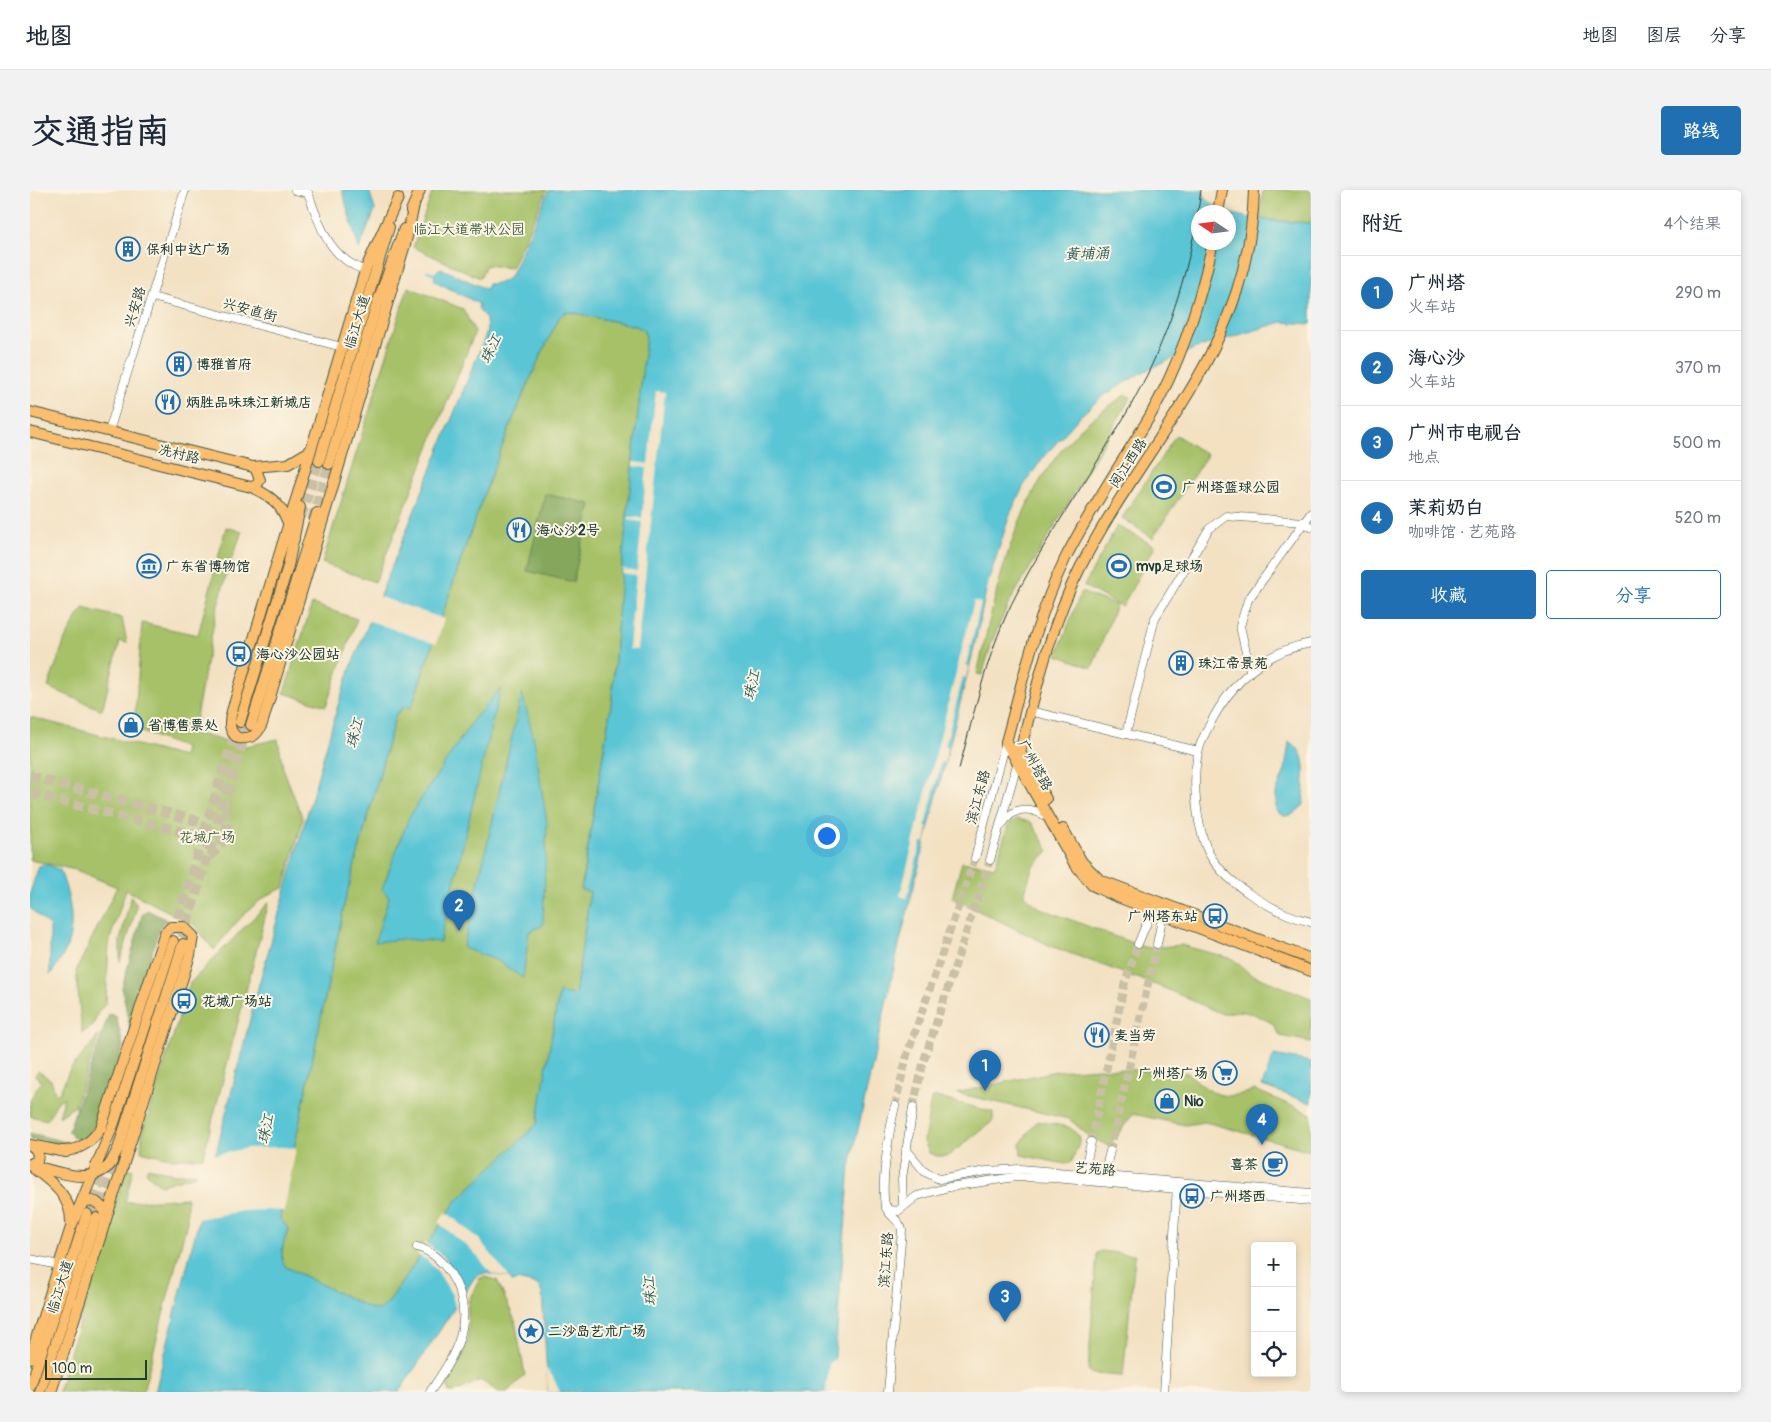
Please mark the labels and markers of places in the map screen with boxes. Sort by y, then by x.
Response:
building icon: 保利中达广场 [115,236,141,262]
place label: 保利中达广场 [146,241,230,258]
building icon: 博雅首府 [166,351,192,377]
place label: 博雅首府 [196,356,252,373]
restaurant icon: 炳胜品味珠江新城店 [155,389,181,415]
place label: 炳胜品味珠江新城店 [186,394,312,411]
sports icon: 广州塔篮球公园 [1151,474,1177,500]
place label: 广州塔篮球公园 [1182,479,1280,496]
restaurant icon: 海心沙2号 [506,517,532,543]
place label: 海心沙2号 [536,522,600,539]
museum icon: 广东省博物馆 [136,553,162,579]
sports icon: mvp足球场 [1106,553,1132,579]
place label: 广东省博物馆 [166,558,250,575]
place label: mvp足球场 [1136,558,1203,575]
bus stop icon: 海心沙公园站 [226,641,252,667]
place label: 海心沙公园站 [256,646,340,663]
building icon: 珠江帝景苑 [1168,650,1194,676]
place label: 珠江帝景苑 [1198,655,1268,672]
shop icon: 省博售票处 [118,712,144,738]
place label: 省博售票处 [148,717,218,734]
pin: 2 [443,890,475,931]
bus stop icon: 广州塔东站 [1202,903,1228,929]
place label: 广州塔东站 [1128,908,1198,925]
bus stop icon: 花城广场站 [171,988,197,1014]
place label: 花城广场站 [202,993,272,1010]
restaurant icon: 麦当劳 [1084,1022,1110,1048]
place label: 麦当劳 [1114,1027,1156,1044]
pin: 1 [969,1050,1001,1091]
supermarket icon: 广州塔广场 [1212,1060,1238,1086]
place label: 广州塔广场 [1138,1065,1208,1082]
shop icon: Nio [1154,1088,1180,1114]
place label: Nio [1184,1093,1204,1110]
pin: 4 [1246,1104,1278,1145]
cafe icon: 喜茶 [1262,1151,1288,1177]
place label: 喜茶 [1230,1156,1258,1173]
bus stop icon: 广州塔西 [1179,1183,1205,1209]
place label: 广州塔西 [1210,1188,1266,1205]
pin: 3 [989,1281,1021,1322]
place icon: 二沙岛艺术广场 [518,1318,544,1344]
place label: 二沙岛艺术广场 [548,1323,646,1340]

